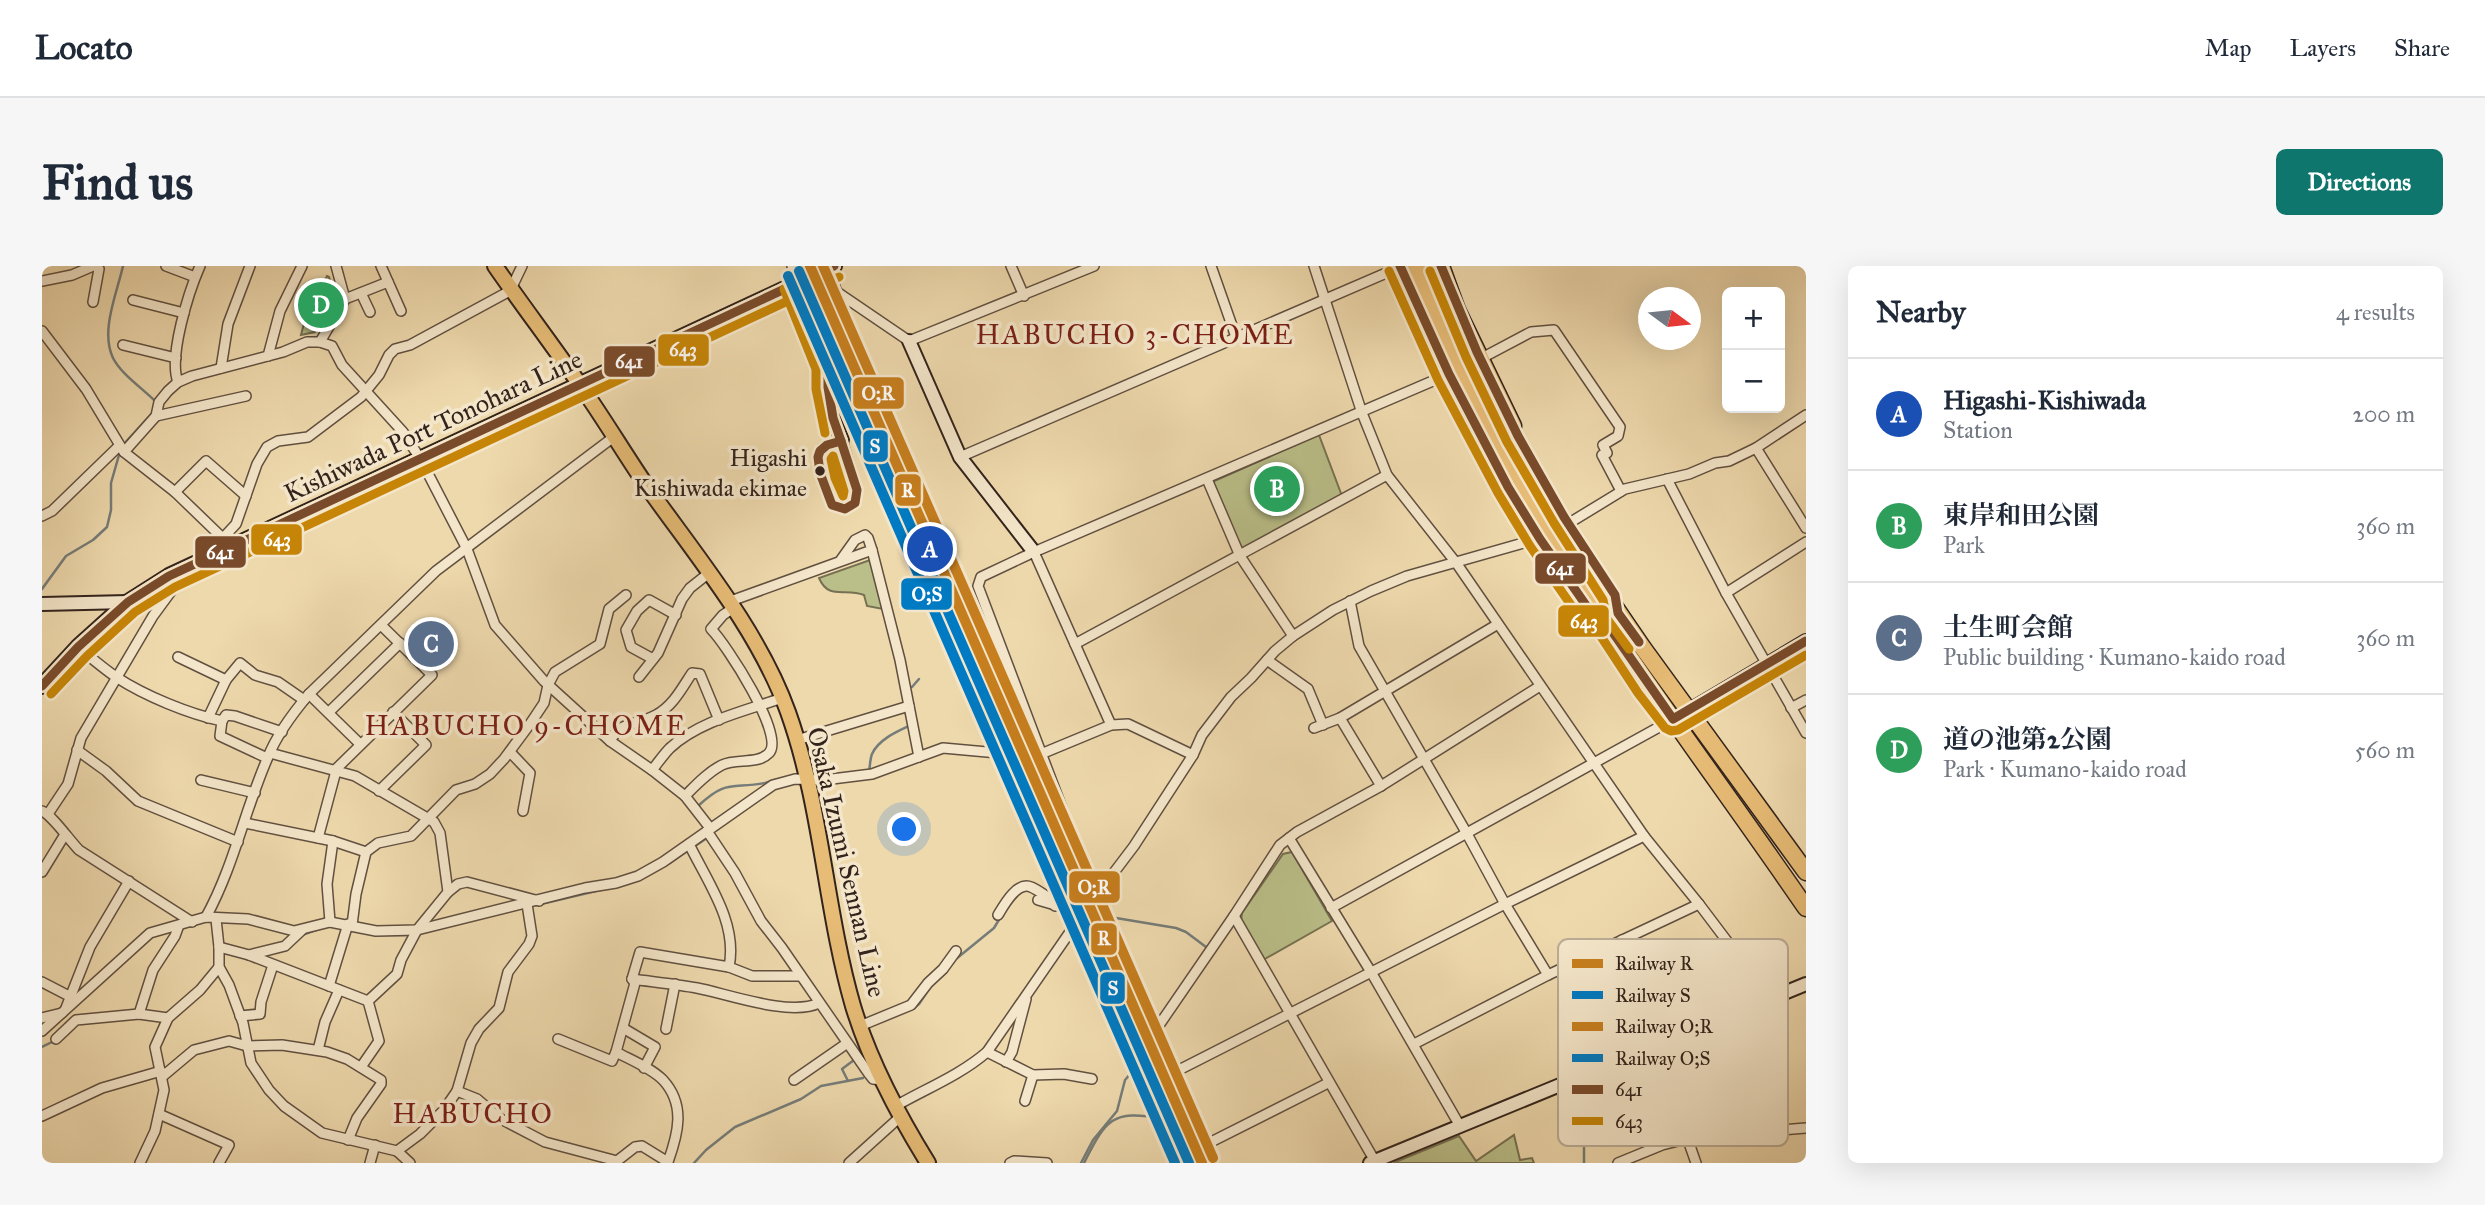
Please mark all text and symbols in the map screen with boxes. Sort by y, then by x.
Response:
text: Locato [35,28,133,68]
text: Map [2205,33,2252,63]
text: Layers [2290,33,2356,63]
text: Share [2394,33,2450,63]
button: Directions [2276,149,2443,215]
text: Find us [42,153,193,212]
pin: D [298,279,344,331]
north arrow [1638,287,1701,350]
map controls [1722,287,1785,413]
button: + [1722,287,1785,350]
text: Nearby [1876,294,1966,330]
text: 4 results [2336,298,2415,326]
district label: HABUCHO 3-CHOME [975,317,1295,352]
line badge: 643 [657,333,710,367]
text: 643 [669,338,697,362]
street label: Kishiwada Port Tonohara Line [279,343,587,509]
line badge: 641 [603,345,656,378]
text: 641 [615,350,643,374]
button: − [1722,350,1785,413]
line badge: O;R [852,376,905,410]
text: O;R [861,382,896,405]
text: Higashi-Kishiwada [1943,384,2146,416]
text: A [1891,400,1907,428]
text: 200 m [2353,400,2415,428]
text: Station [1943,416,2013,444]
line badge: S [862,429,889,463]
text: S [870,435,881,458]
place label: Higashi Kishiwada ekimae [634,443,807,503]
pin: B [1254,463,1300,515]
marker: Higashi Kishiwada ekimae [813,464,827,478]
line badge: R [894,473,922,507]
text: R [901,479,916,502]
text: 東岸和田公園 [1943,499,2099,531]
text: B [1891,512,1907,540]
text: 360 m [2356,512,2415,540]
line badge: 643 [250,523,303,556]
pin: A [907,523,953,575]
text: 643 [263,528,291,552]
text: Park [1943,531,1985,559]
line badge: 641 [194,535,247,569]
text: 641 [206,541,234,565]
line badge: 641 [1534,552,1587,585]
text: 641 [1546,557,1574,581]
line badge: O;S [900,577,953,611]
text: O;S [912,583,942,606]
line badge: 643 [1557,604,1610,638]
text: 643 [1570,610,1598,634]
text: 土生町会館 [1943,611,2073,643]
pin: C [408,618,454,670]
text: C [1891,624,1907,652]
text: 360 m [2356,624,2415,652]
text: Public building · Kumano-kaido road [1943,643,2286,671]
district label: HABUCHO 9-CHOME [365,708,688,743]
text: 道の池第2公園 [1943,723,2112,755]
street label: Osaka Izumi Sennan Line [800,724,894,1000]
text: D [1890,736,1908,764]
text: 560 m [2355,736,2415,764]
text: Park · Kumano-kaido road [1943,755,2187,783]
your location [887,812,921,846]
line badge: O;R [1068,870,1121,904]
text: O;R [1077,876,1112,899]
line badge: R [1090,922,1118,956]
text: R [1097,927,1112,950]
legend [1558,939,1788,1146]
text: Railway R [1615,952,1694,975]
line badge: S [1099,971,1126,1005]
text: S [1108,977,1119,1000]
text: Railway S [1615,984,1691,1007]
text: Railway O;R [1615,1015,1714,1038]
text: Railway O;S [1615,1047,1711,1070]
text: 641 [1615,1078,1643,1101]
district label: HABUCHO [392,1096,554,1131]
text: 643 [1615,1110,1643,1133]

